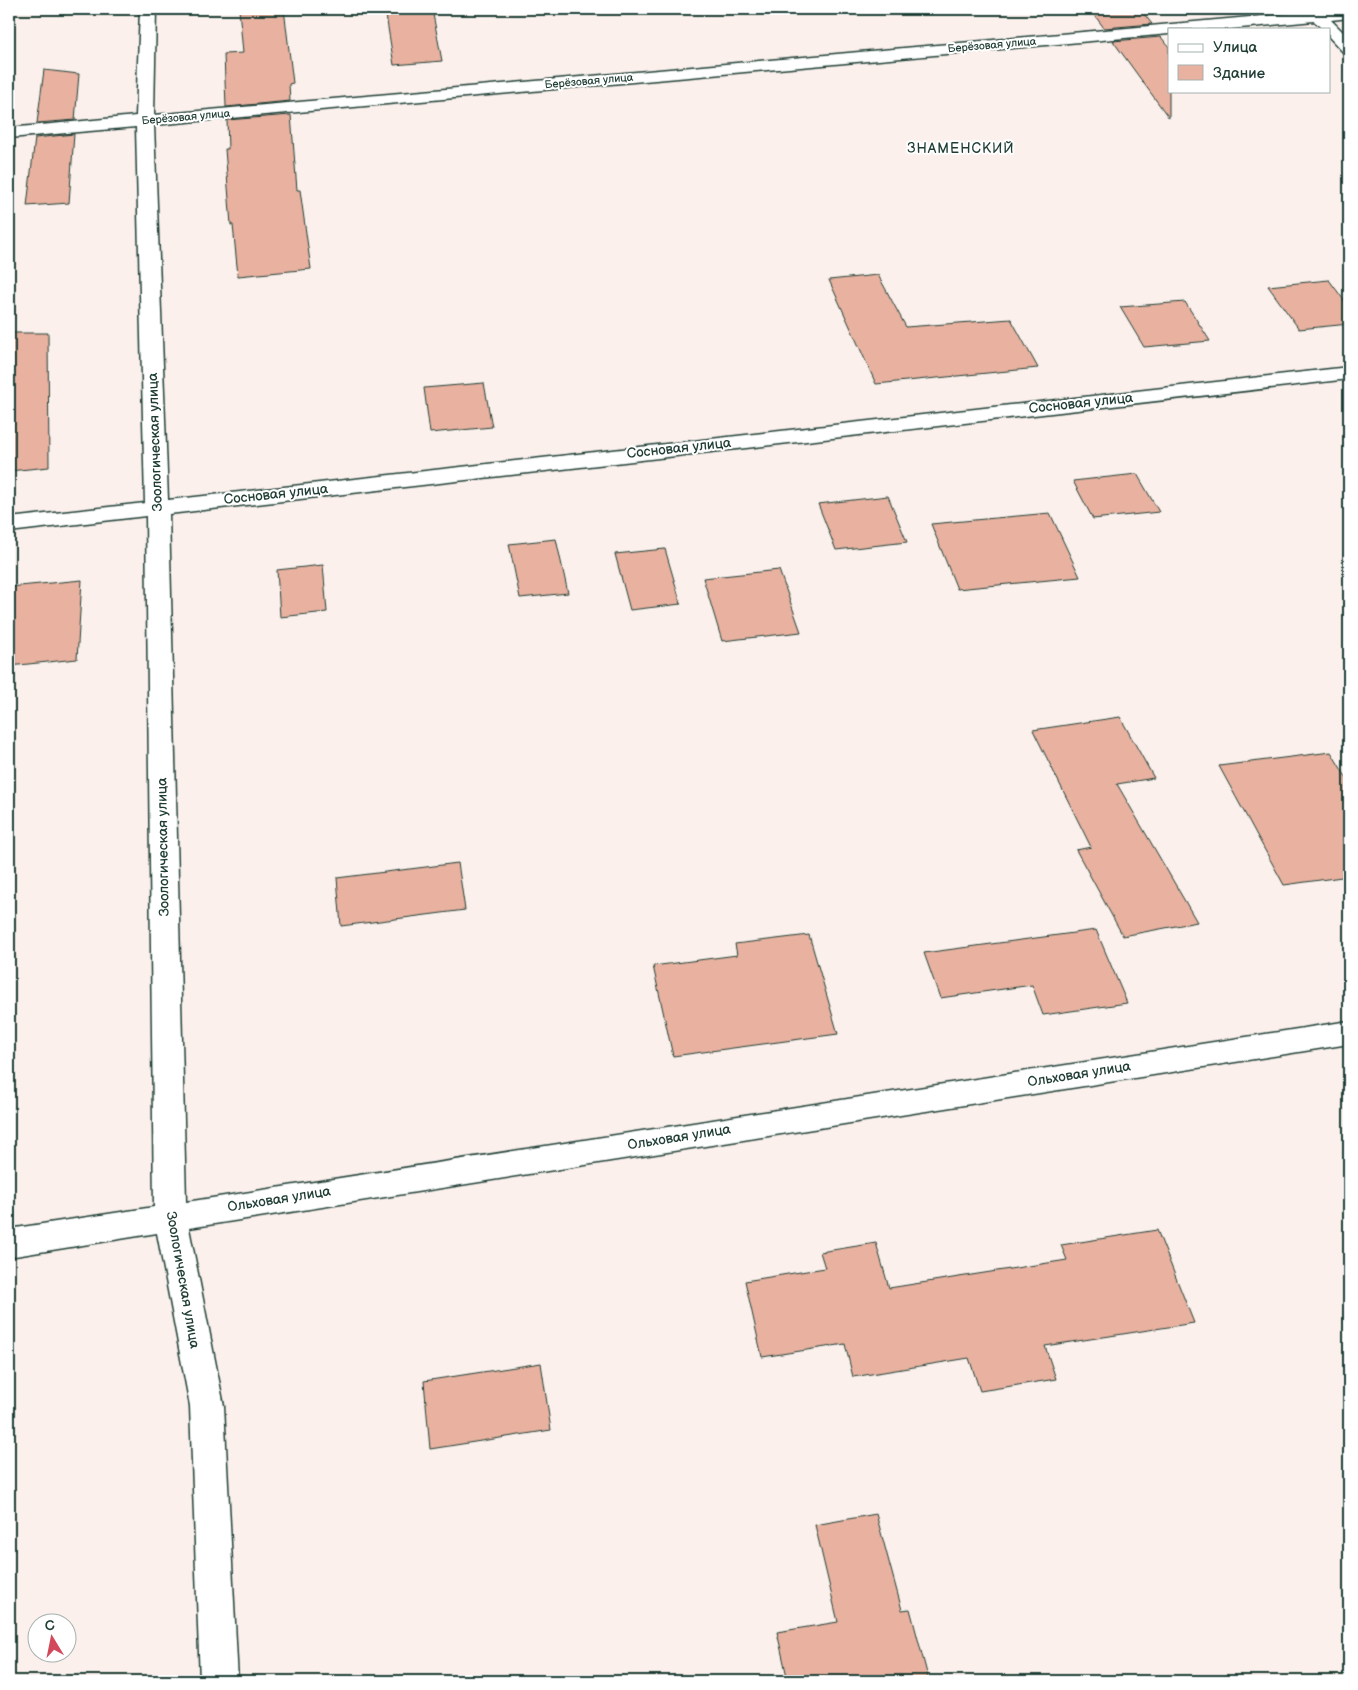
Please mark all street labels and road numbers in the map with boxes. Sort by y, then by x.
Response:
street label: Берёзовая улица [947,35,1037,55]
street label: Берёзовая улица [544,71,634,91]
street label: Берёзовая улица [141,107,231,127]
street label: Зоологическая улица [144,372,166,512]
street label: Сосновая улица [1028,389,1135,417]
street label: Сосновая улица [626,434,733,462]
street label: Сосновая улица [223,480,330,508]
street label: Зоологическая улица [153,777,173,917]
street label: Ольховая улица [1026,1057,1133,1091]
street label: Ольховая улица [626,1120,733,1154]
street label: Ольховая улица [226,1182,333,1216]
street label: Зоологическая улица [163,1210,204,1351]

